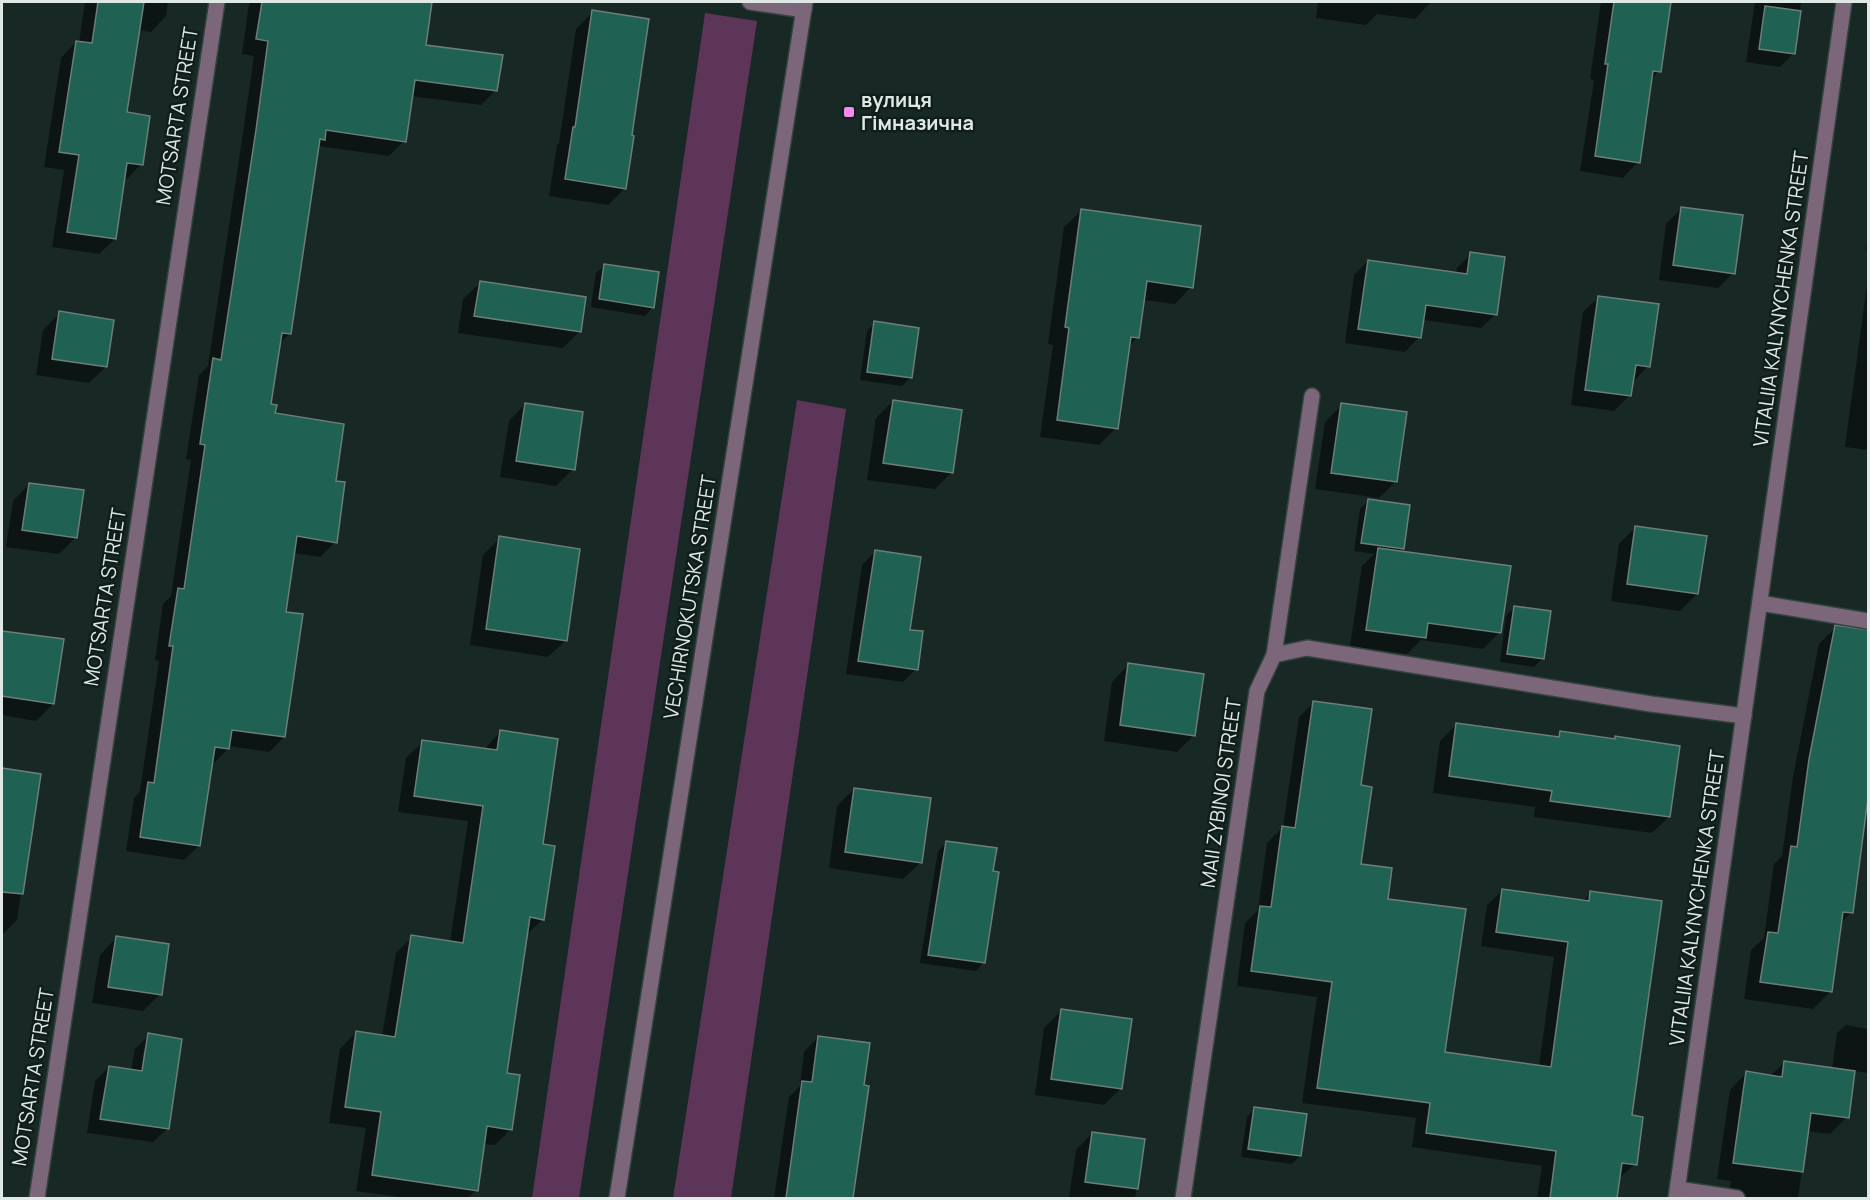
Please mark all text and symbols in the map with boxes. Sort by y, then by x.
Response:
street label: MOTSARTA STREET [149,25,204,207]
place label: вулиця Гімназична [861,86,974,136]
marker: вулиця Гімназична [842,105,856,119]
street label: VITALIIA KALYNYCHENKA STREET [1746,149,1815,448]
street label: VECHIRNOKUTSKA STREET [657,473,722,721]
street label: MOTSARTA STREET [77,506,132,688]
street label: MAII ZYBINOI STREET [1194,696,1247,890]
street label: VITALIIA KALYNYCHENKA STREET [1662,748,1731,1047]
street label: MOTSARTA STREET [5,986,60,1168]

